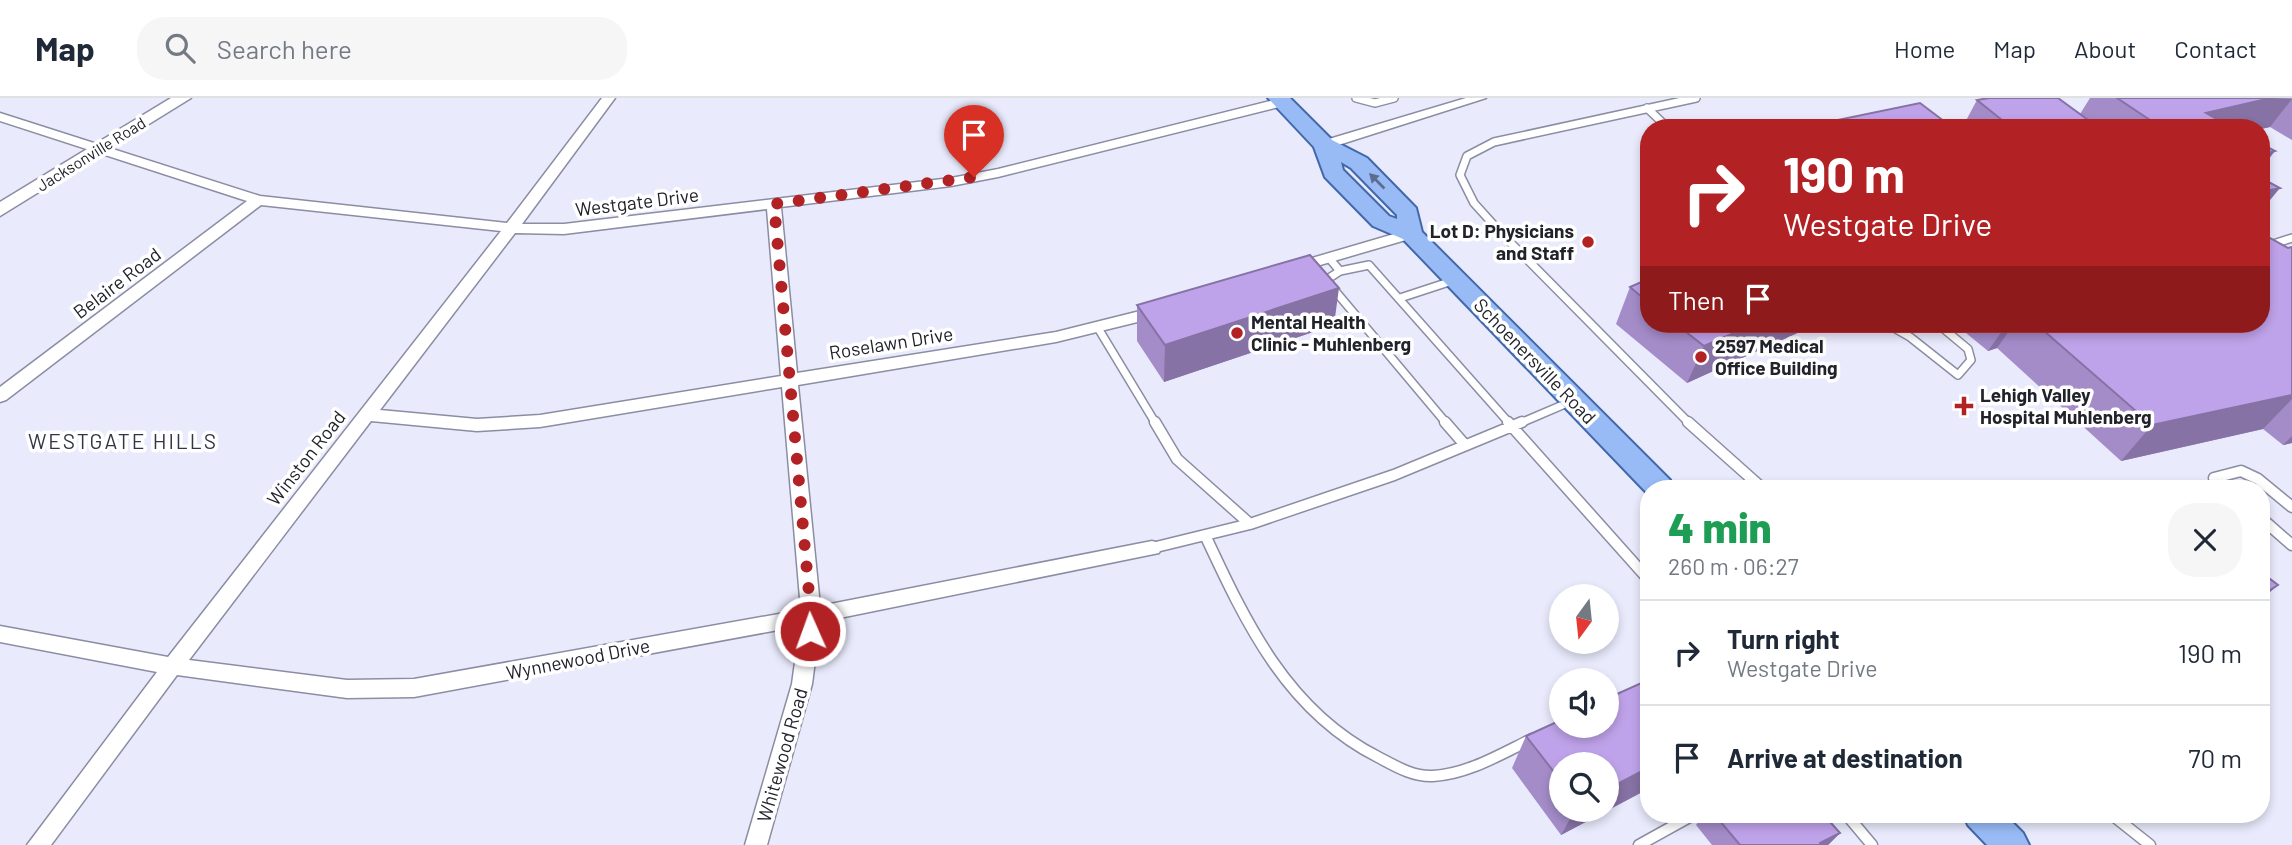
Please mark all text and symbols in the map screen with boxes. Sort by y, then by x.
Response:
search box [137,17,627,80]
text: Map [35,28,95,68]
icon: search [161,29,199,67]
text: Search here [217,33,352,64]
text: Home [1894,34,1955,63]
text: Map [1993,34,2036,63]
text: About [2074,34,2136,63]
text: Contact [2174,34,2257,63]
pin [944,105,1004,177]
street label: Jacksonville Road [33,112,149,195]
icon: arrive [955,116,993,154]
text: 190 m [1783,144,1905,203]
icon: right [1668,147,1759,238]
one-way arrow [1369,173,1386,190]
street label: Westgate Drive [574,183,700,220]
text: Westgate Drive [1783,204,1992,242]
place label: Lot D: Physicians and Staff [1430,219,1574,264]
marker: Lot D: Physicians and Staff [1580,234,1596,250]
street label: Belaire Road [68,242,165,323]
icon: arrive [1739,280,1777,318]
text: Then [1668,284,1725,315]
street label: Schoenersville Road [1470,293,1601,428]
place label: Mental Health Clinic - Muhlenberg [1251,310,1411,355]
street label: Roselawn Drive [827,321,955,364]
marker: Mental Health Clinic - Muhlenberg [1229,325,1245,341]
place label: 2597 Medical Office Building [1715,334,1838,379]
marker: 2597 Medical Office Building [1693,349,1709,365]
place label: Lehigh Valley Hospital Muhlenberg [1980,383,2152,428]
marker: Lehigh Valley Hospital Muhlenberg [1954,396,1974,416]
street label: Winston Road [261,406,350,510]
district label: WESTGATE HILLS [28,428,218,453]
text: 4 min [1668,501,1772,551]
button: close [2168,503,2242,577]
text: 260 m · 06:27 [1668,552,1799,580]
north arrow [1549,584,1619,654]
map controls [1549,584,1619,822]
position arrow [773,594,847,668]
text: Turn right [1727,623,1840,654]
street label: Wynnewood Drive [504,633,652,684]
icon: right [1668,634,1706,672]
text: 190 m [2178,637,2242,668]
text: Westgate Drive [1727,654,1878,682]
button: sound [1549,668,1619,738]
street label: Whitewood Road [751,685,812,825]
icon: arrive [1668,739,1706,777]
text: Arrive at destination [1727,742,1963,773]
text: 70 m [2188,742,2242,773]
button: search [1549,752,1619,822]

